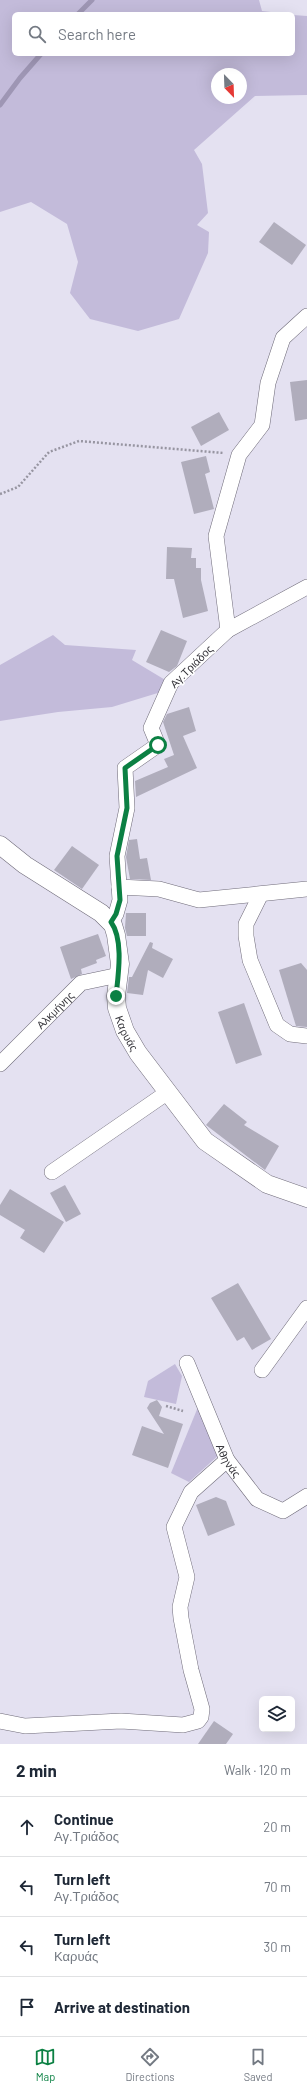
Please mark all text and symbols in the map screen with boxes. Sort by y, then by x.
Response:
search box [12,12,295,56]
icon: search [26,23,48,45]
text: Search here [58,25,136,43]
north arrow [211,68,247,104]
street label: Αγ.Τριάδος [167,642,215,690]
route start [149,736,167,754]
route end [107,987,125,1005]
street label: Αλκμήνης [33,988,76,1031]
street label: Καρυάς [114,1014,142,1053]
street label: Αθηνάς [214,1442,244,1479]
map controls [259,1696,295,1732]
button: layers [259,1696,295,1732]
text: 2 min [16,1760,57,1780]
text: Walk · 120 m [224,1762,291,1778]
text: Continue [54,1810,114,1828]
icon: ahead [16,1816,38,1838]
text: 20 m [263,1819,291,1835]
text: Αγ.Τριάδος [54,1828,119,1844]
text: Turn left [54,1870,110,1888]
icon: left [16,1876,38,1898]
text: 70 m [264,1879,291,1895]
text: Αγ.Τριάδος [54,1888,119,1904]
text: Turn left [54,1930,110,1948]
icon: left [16,1936,38,1958]
text: 30 m [264,1939,291,1955]
text: Καρυάς [54,1948,98,1964]
icon: arrive [16,1996,38,2018]
text: Arrive at destination [54,1998,190,2016]
tab: Map [34,2046,56,2083]
tab: Directions [125,2046,175,2083]
tab: Saved [244,2046,273,2083]

